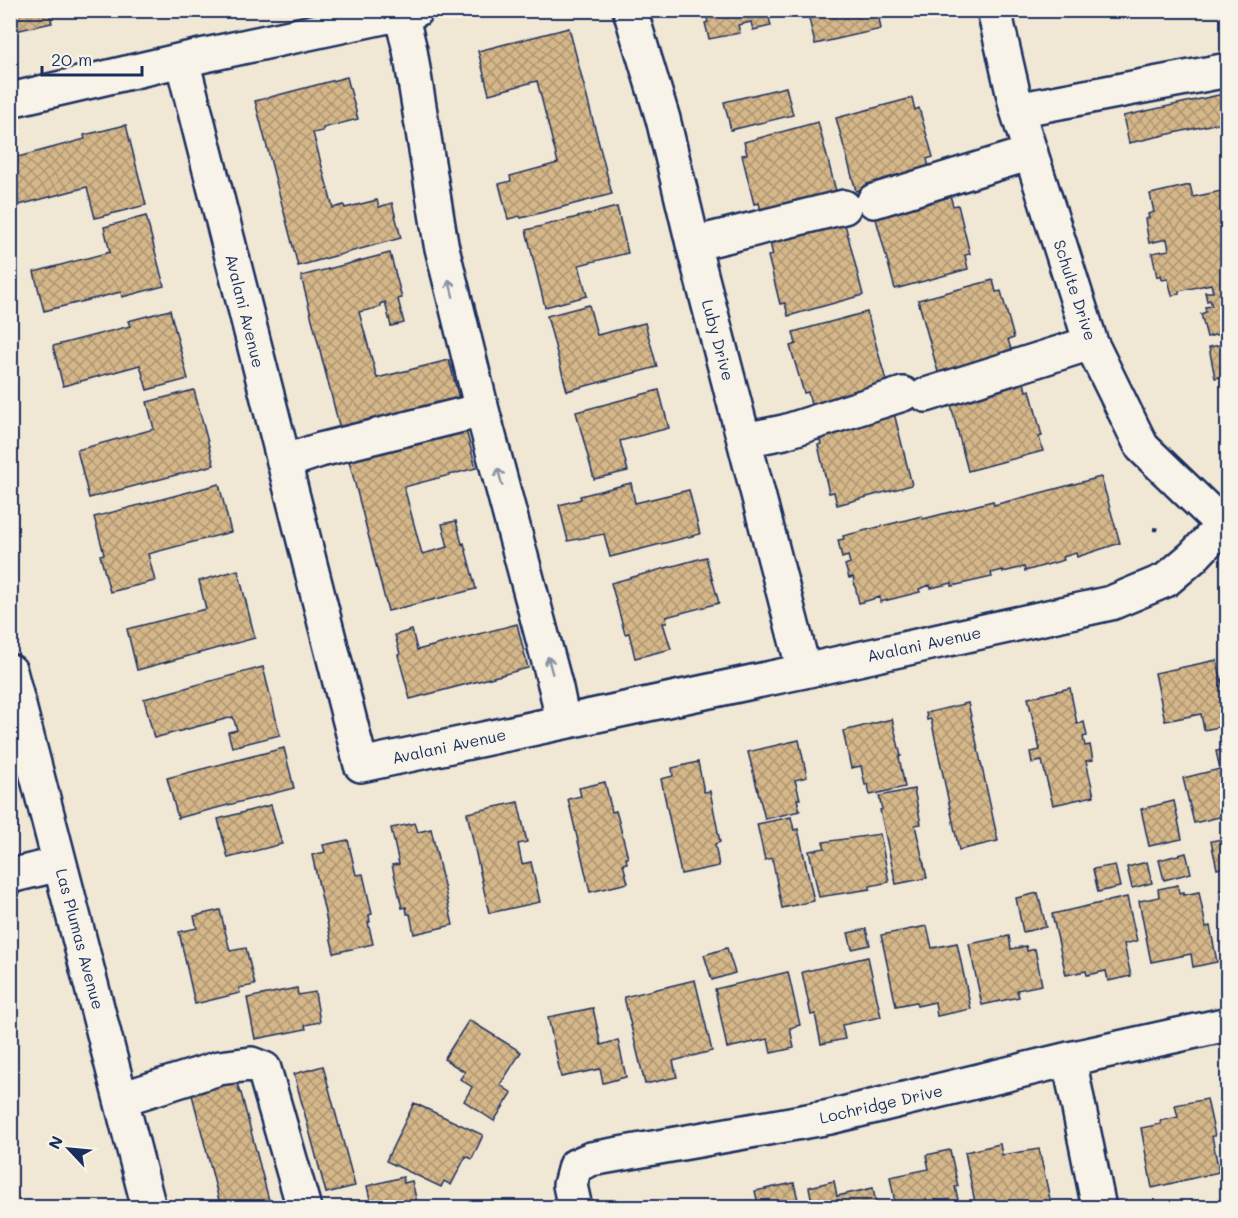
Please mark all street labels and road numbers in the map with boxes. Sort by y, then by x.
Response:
street label: Schulte Drive [1049,237,1102,343]
street label: Avalani Avenue [221,252,270,370]
street label: Luby Drive [698,297,739,383]
street label: Avalani Avenue [865,621,983,666]
street label: Avalani Avenue [390,723,508,768]
street label: Las Plumas Avenue [52,866,109,1012]
street label: Lochridge Drive [817,1079,945,1128]

